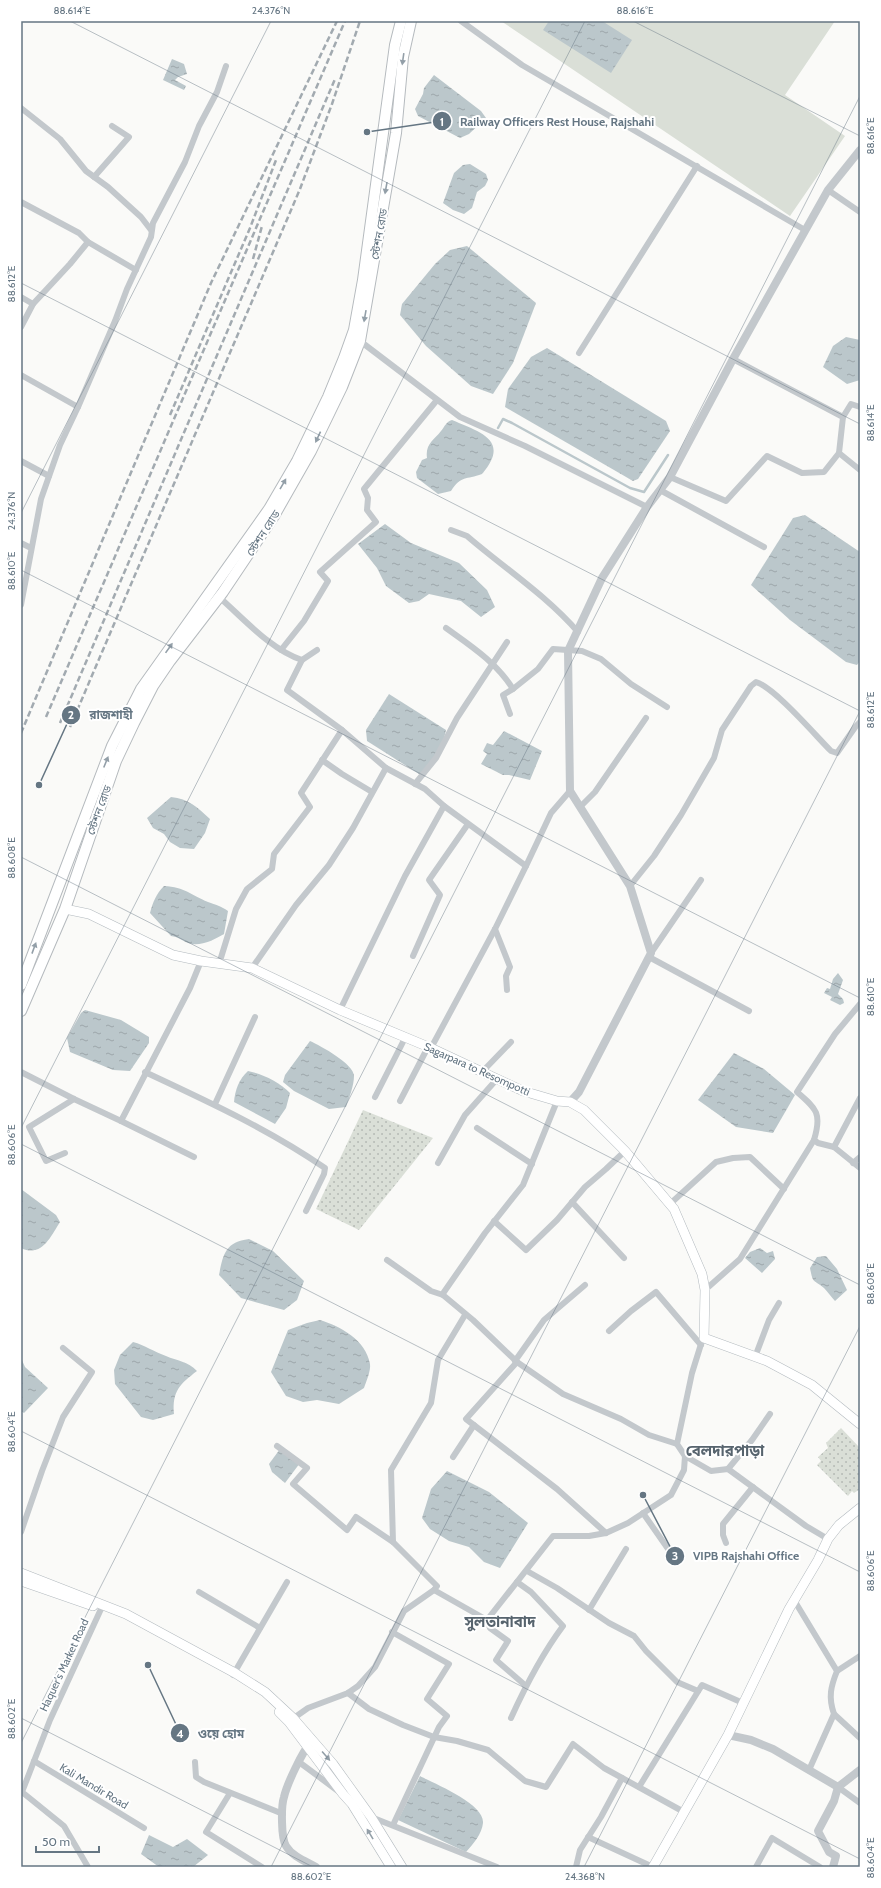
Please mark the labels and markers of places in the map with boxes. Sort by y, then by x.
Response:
callout: Railway Officers Rest House, Rajshahi [432,109,662,133]
callout: রাজশাহী [61,703,140,727]
callout: VIPB Rajshahi Office [665,1544,807,1568]
callout: ওয়ে হোম [170,1721,253,1745]

